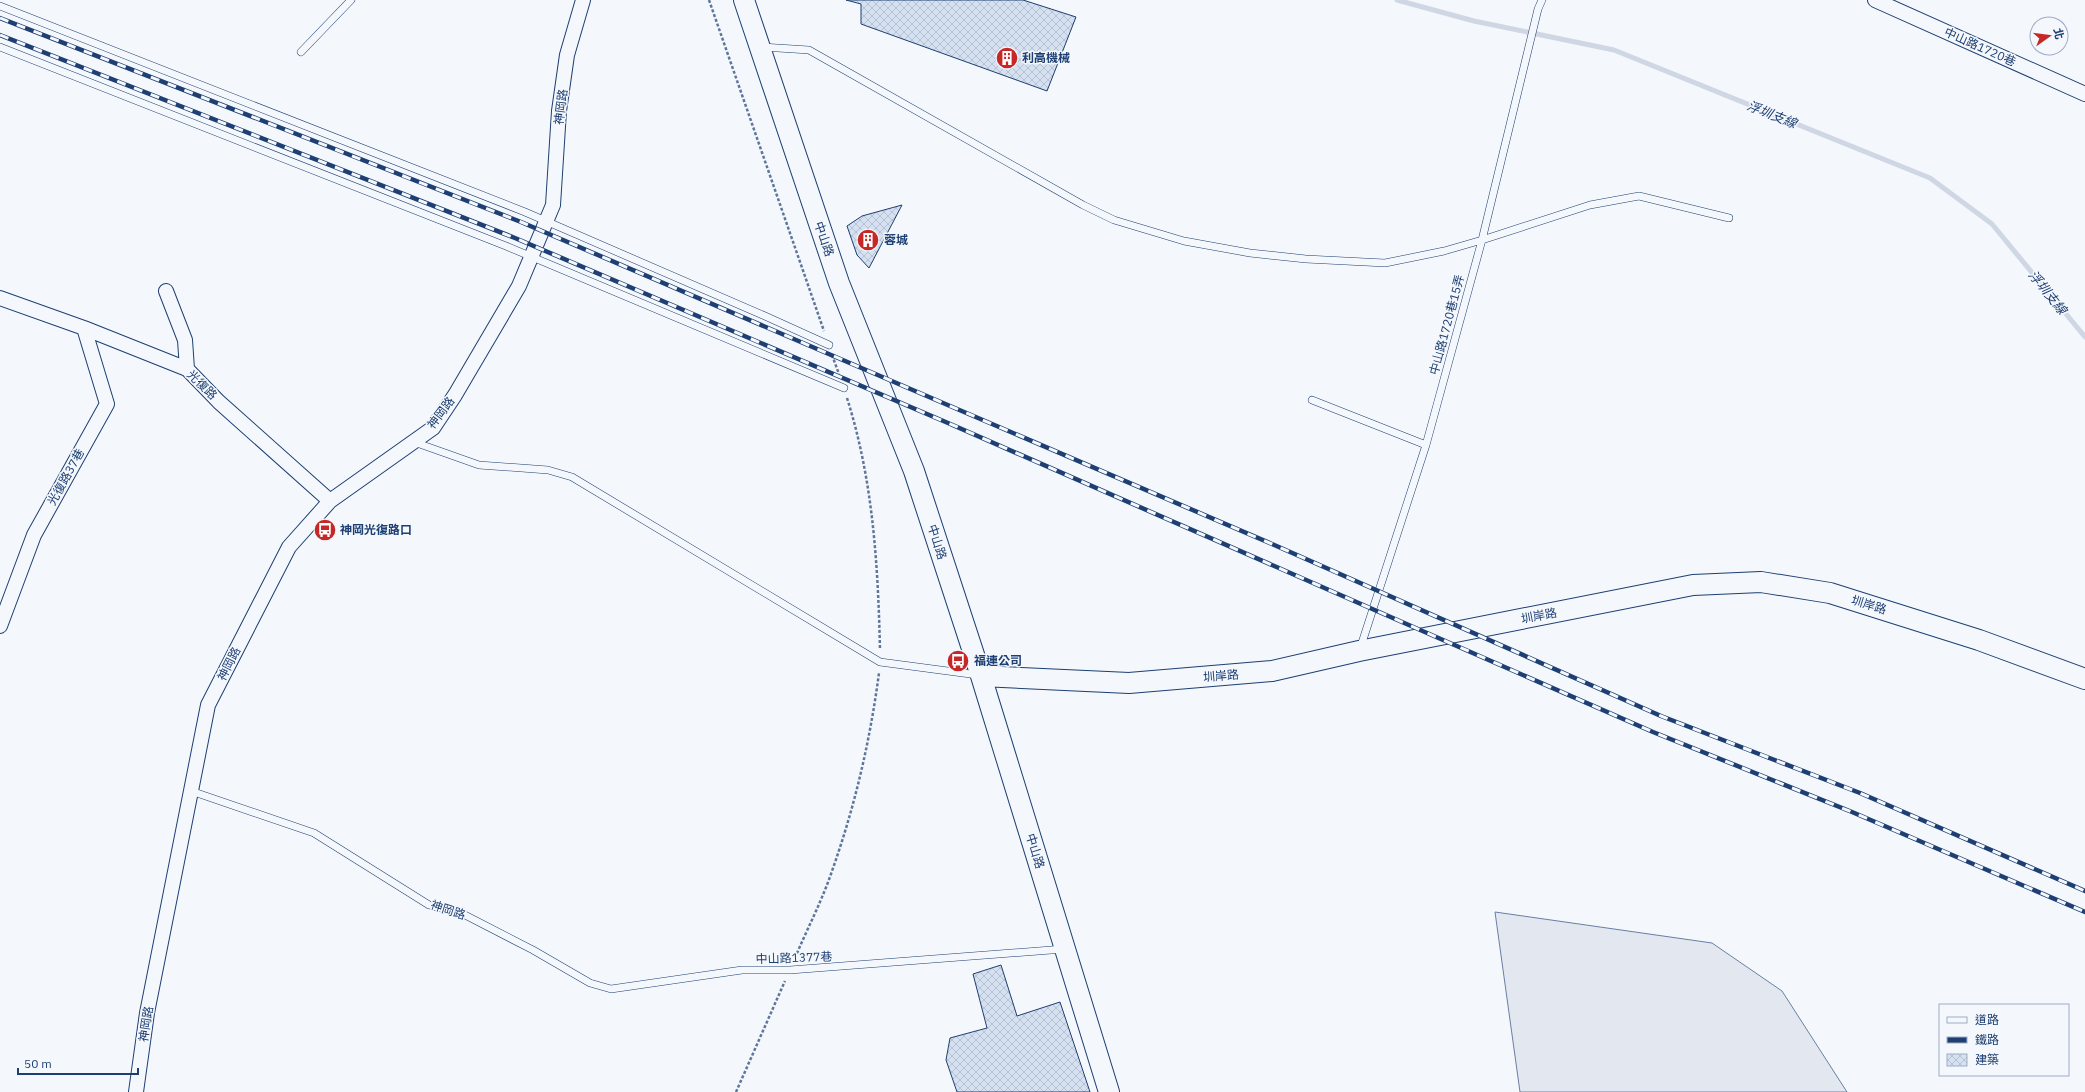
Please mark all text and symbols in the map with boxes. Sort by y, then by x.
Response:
north arrow [2029,16,2069,56]
street label: 中山路1720巷 [1942,24,2018,69]
text: 北 [2051,27,2067,41]
building icon: 利高機械 [994,45,1020,71]
place label: 利高機械 [1022,50,1070,65]
street label: 神岡路 [551,88,570,126]
water label: 浮圳支線 [1745,97,1801,133]
street label: 中山路 [812,219,837,258]
building icon: 蓉城 [855,227,881,253]
place label: 蓉城 [884,232,908,247]
water label: 浮圳支線 [2025,267,2072,319]
street label: 中山路1720巷15弄 [1426,273,1467,377]
street label: 光復路 [184,367,221,403]
street label: 神岡路 [424,394,457,432]
street label: 光復路37巷 [44,446,87,508]
bus stop icon: 神岡光復路口 [312,517,338,543]
place label: 神岡光復路口 [340,522,412,537]
street label: 中山路 [925,522,950,561]
street label: 圳岸路 [1850,592,1889,617]
street label: 圳岸路 [1520,605,1558,626]
street label: 神岡路 [214,644,243,683]
bus stop icon: 福連公司 [945,648,971,674]
place label: 福連公司 [974,653,1022,668]
street label: 圳岸路 [1202,666,1240,685]
street label: 中山路 [1023,831,1048,870]
street label: 神岡路 [429,897,468,922]
street label: 中山路1377巷 [755,949,833,966]
legend [1939,1004,2069,1076]
street label: 神岡路 [135,1005,156,1043]
text: 道路 [1975,1012,1999,1027]
text: 鐵路 [1975,1032,1999,1047]
scale bar [18,1050,138,1076]
text: 建築 [1975,1052,1999,1067]
text: 50 m [24,1056,52,1071]

